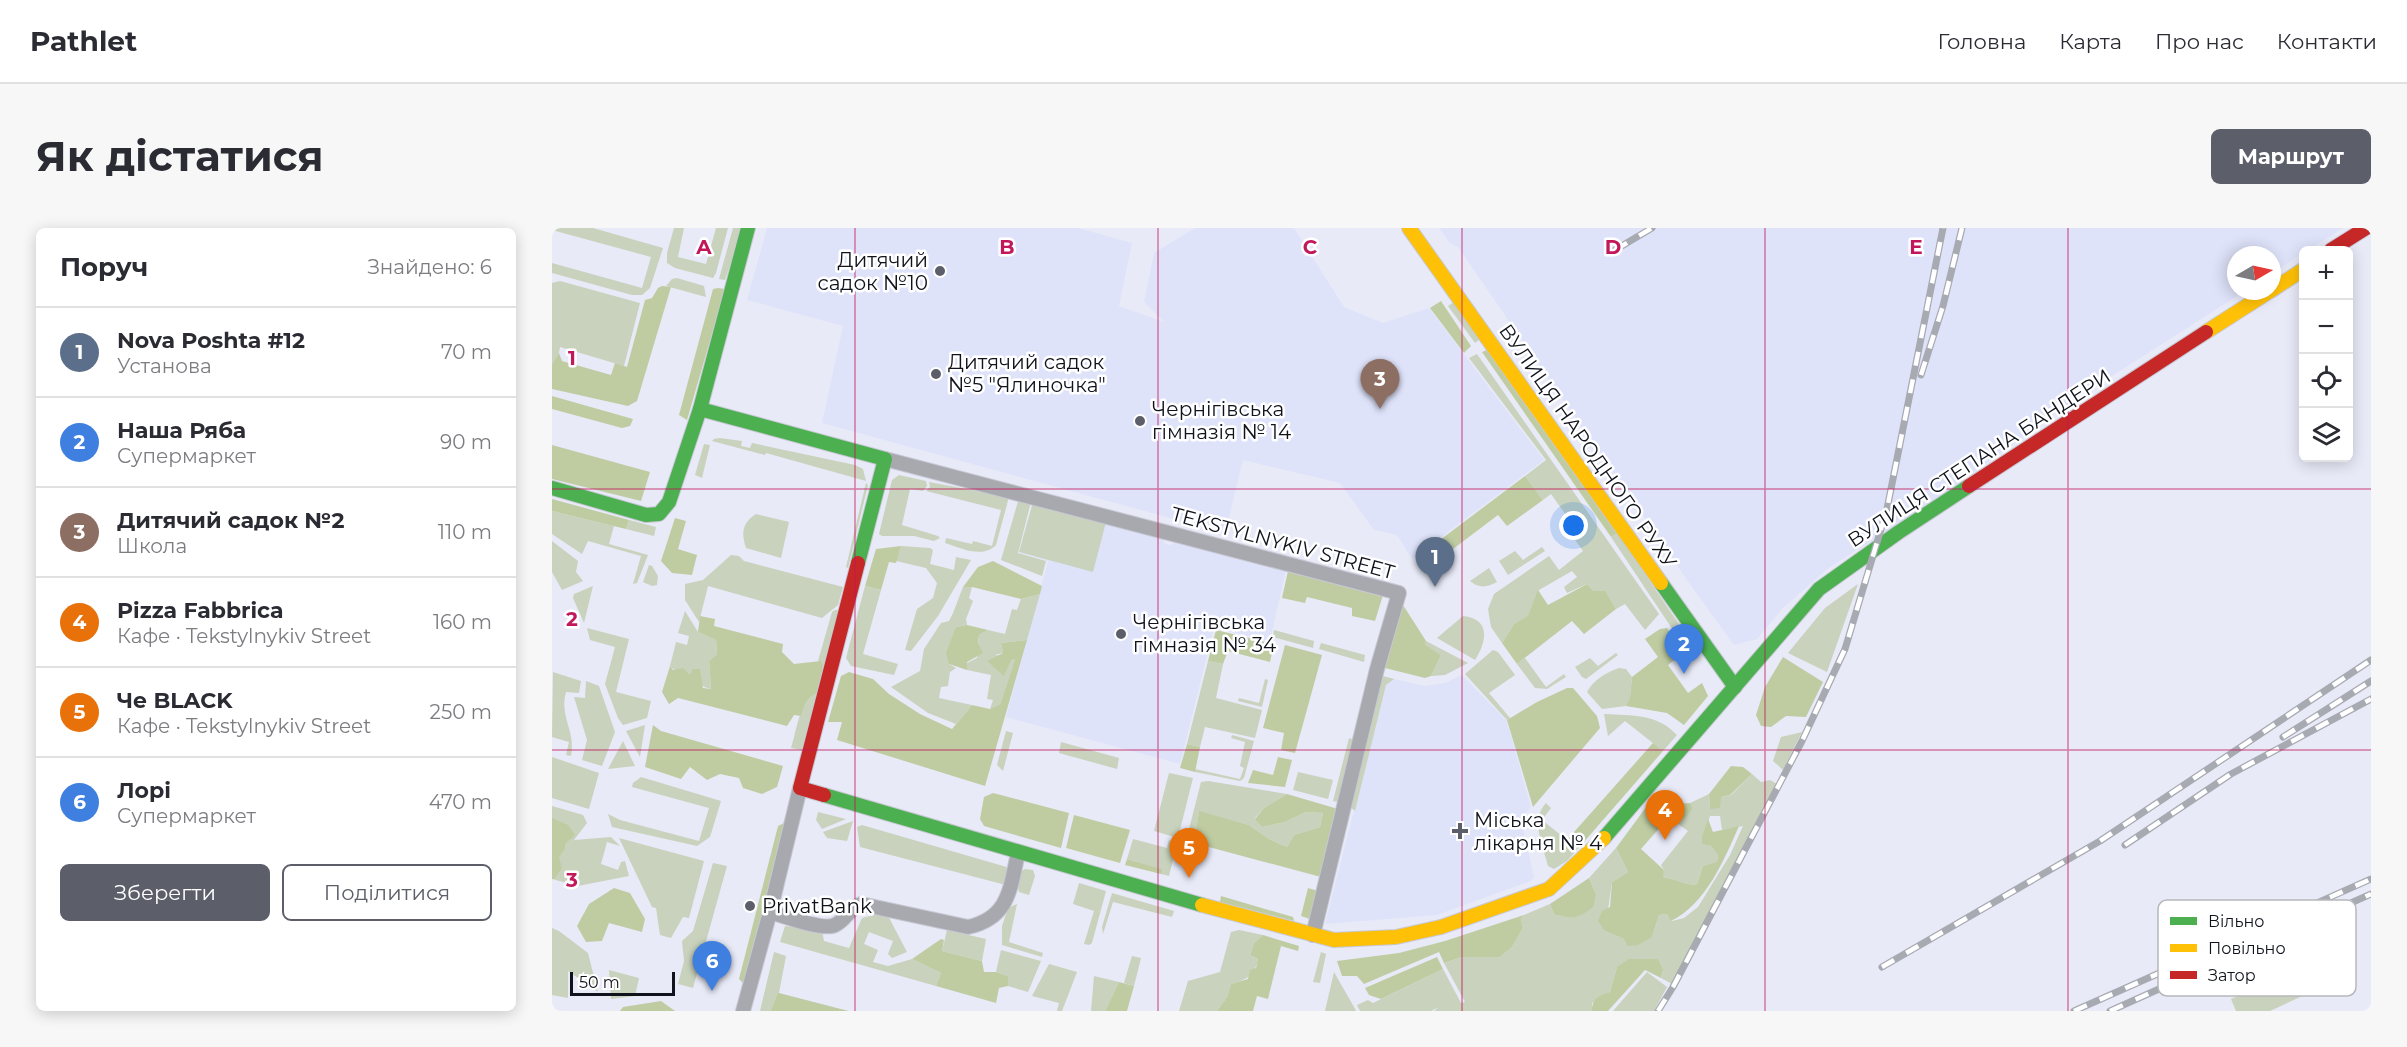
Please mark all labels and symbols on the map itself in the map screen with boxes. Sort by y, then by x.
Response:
text: A [695,235,712,259]
text: B [999,235,1015,259]
text: C [1303,235,1318,259]
text: D [1605,235,1621,259]
text: E [1909,235,1923,259]
north arrow [2227,246,2281,300]
place label: Дитячий садок №10 [817,248,928,295]
marker: Дитячий садок №10 [933,264,947,278]
street label: ВУЛИЦЯ НАРОДНОГО РУХУ [1494,319,1682,573]
text: 1 [568,346,576,370]
place label: Дитячий садок №5 "Ялиночка" [948,350,1106,397]
pin: 3 [1360,360,1400,409]
street label: ВУЛИЦЯ СТЕПАНА БАНДЕРИ [1843,364,2115,552]
marker: Дитячий садок №5 "Ялиночка" [929,367,943,381]
place label: Чернігівська гімназія № 14 [1152,397,1291,444]
marker: Чернігівська гімназія № 14 [1133,414,1147,428]
street label: TEKSTYLNYKIV STREET [1169,502,1398,585]
your location [1559,511,1588,540]
pin: 1 [1416,538,1454,587]
text: 2 [566,607,578,631]
place label: Чернігівська гімназія № 34 [1133,610,1276,657]
pin: 2 [1664,624,1704,674]
marker: Чернігівська гімназія № 34 [1114,627,1128,641]
pin: 4 [1646,790,1684,840]
place label: Міська лікарня № 4 [1474,808,1602,855]
marker: Міська лікарня № 4 [1451,822,1469,840]
pin: 5 [1170,828,1208,878]
text: 3 [565,868,578,892]
place label: PrivatBank [762,894,872,918]
marker: PrivatBank [743,899,757,913]
legend [2158,900,2356,996]
text: Вільно [2208,912,2264,931]
text: Повільно [2208,939,2286,958]
pin: 6 [692,942,732,991]
text: Затор [2208,966,2256,985]
scale bar [570,969,675,996]

